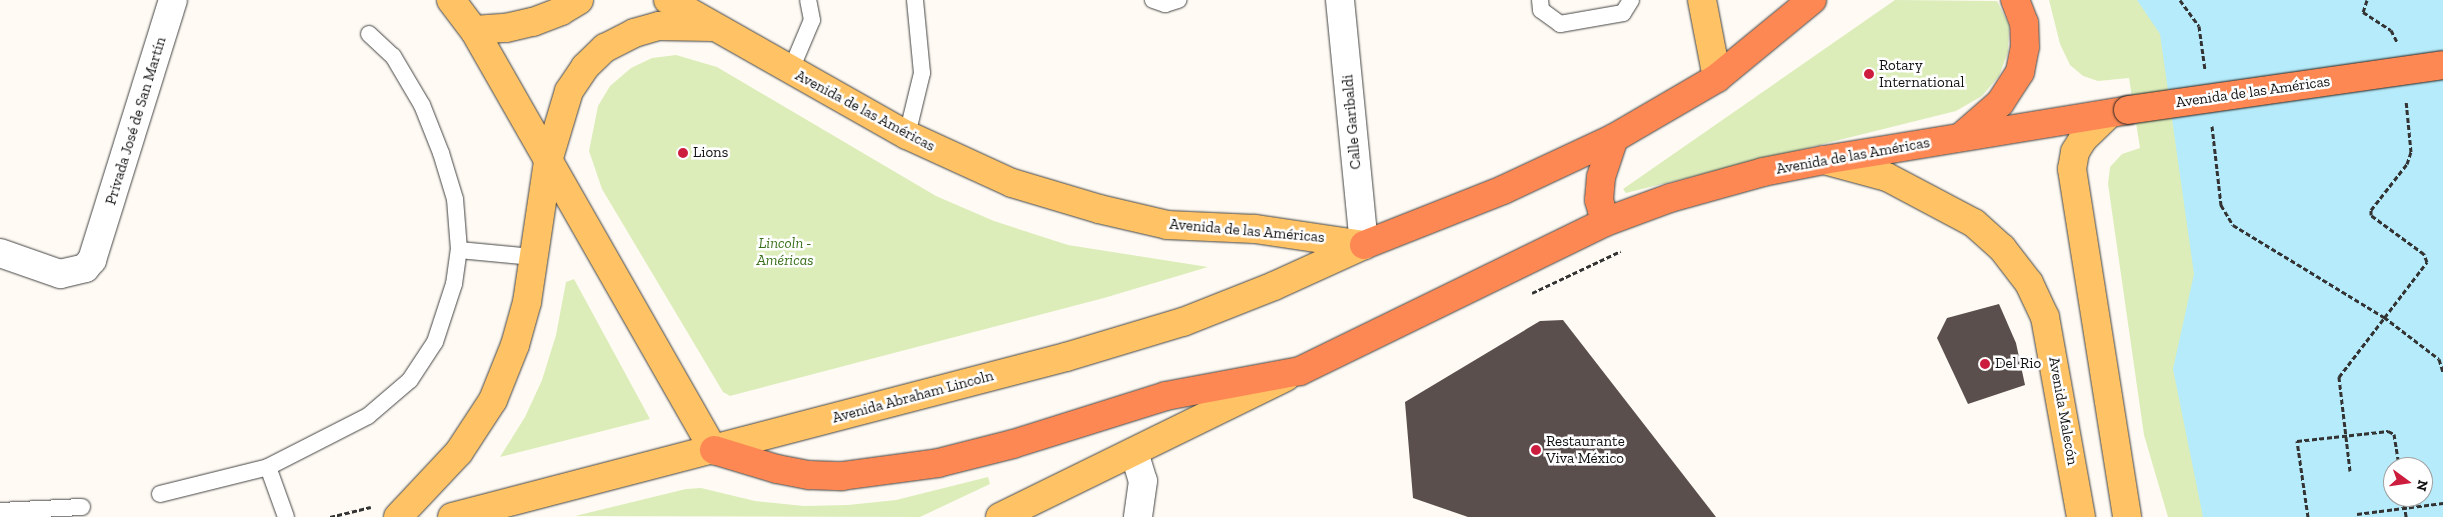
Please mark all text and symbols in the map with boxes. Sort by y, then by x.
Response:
street label: Privada José de San Martín [102,35,170,207]
place label: Rotary International [1879,56,1964,91]
street label: Avenida de las Américas [792,66,938,156]
marker: Rotary International [1863,68,1875,80]
street label: Avenida de las Américas [2175,72,2331,112]
street label: Calle Garibaldi [1339,74,1365,170]
street label: Avenida de las Américas [1775,134,1931,178]
place label: Lions [693,144,728,162]
marker: Lions [677,147,689,159]
street label: Avenida de las Américas [1169,215,1325,247]
park label: Lincoln - Américas [756,234,814,269]
place label: Del Rio [1995,355,2041,373]
street label: Avenida Malecón [2045,355,2081,467]
marker: Del Rio [1979,358,1991,370]
street label: Avenida Abraham Lincoln [830,367,996,427]
place label: Restaurante Viva México [1546,432,1625,467]
marker: Restaurante Viva México [1530,444,1542,456]
north arrow [2383,457,2433,507]
text: N [2413,478,2432,493]

